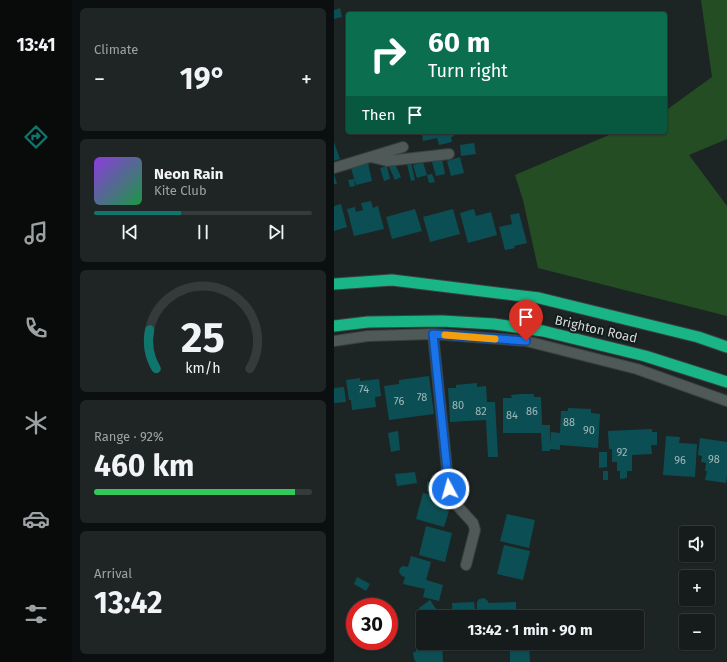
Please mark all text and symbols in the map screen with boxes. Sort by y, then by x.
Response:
text: 60 m [428,26,490,59]
icon: right [362,28,414,80]
text: 13:41 [16,34,56,56]
text: Climate [94,42,138,57]
text: Turn right [428,60,508,82]
text: 19° [180,61,226,97]
text: − [94,66,105,93]
text: + [301,66,312,93]
icon: arrive [404,104,426,126]
text: Then [362,106,396,124]
icon: directions [22,123,50,151]
text: Neon Rain [154,165,223,183]
text: Kite Club [154,183,207,198]
icon: music [22,219,50,247]
icon: previous [119,221,141,243]
icon: pause [192,221,214,243]
icon: next [265,221,287,243]
pin [509,300,543,341]
icon: arrive [515,306,537,328]
street label: Brighton Road [553,312,639,346]
text: 25 [181,313,225,363]
icon: phone [22,314,50,342]
text: km/h [185,360,221,377]
house number: 74 [359,383,369,396]
house number: 78 [417,391,427,404]
house number: 76 [394,395,404,408]
house number: 80 [452,399,464,412]
house number: 82 [475,405,487,418]
house number: 86 [526,405,538,418]
icon: climate [22,409,50,437]
house number: 84 [506,409,518,422]
house number: 88 [563,416,575,429]
house number: 90 [583,424,595,437]
text: Range · 92% [94,429,164,444]
house number: 92 [617,446,627,459]
text: 460 km [94,448,194,484]
house number: 98 [708,453,720,466]
house number: 96 [674,454,686,467]
position arrow [428,468,470,510]
icon: car [22,505,50,533]
map controls [679,526,715,650]
button: sound [679,526,715,562]
text: Arrival [94,566,132,581]
button: + [679,570,715,606]
text: 13:42 [94,585,162,621]
speed limit sign: 30 [346,598,398,650]
icon: filters [22,600,50,628]
button: − [679,614,715,650]
text: 13:42 · 1 min · 90 m [467,621,593,639]

